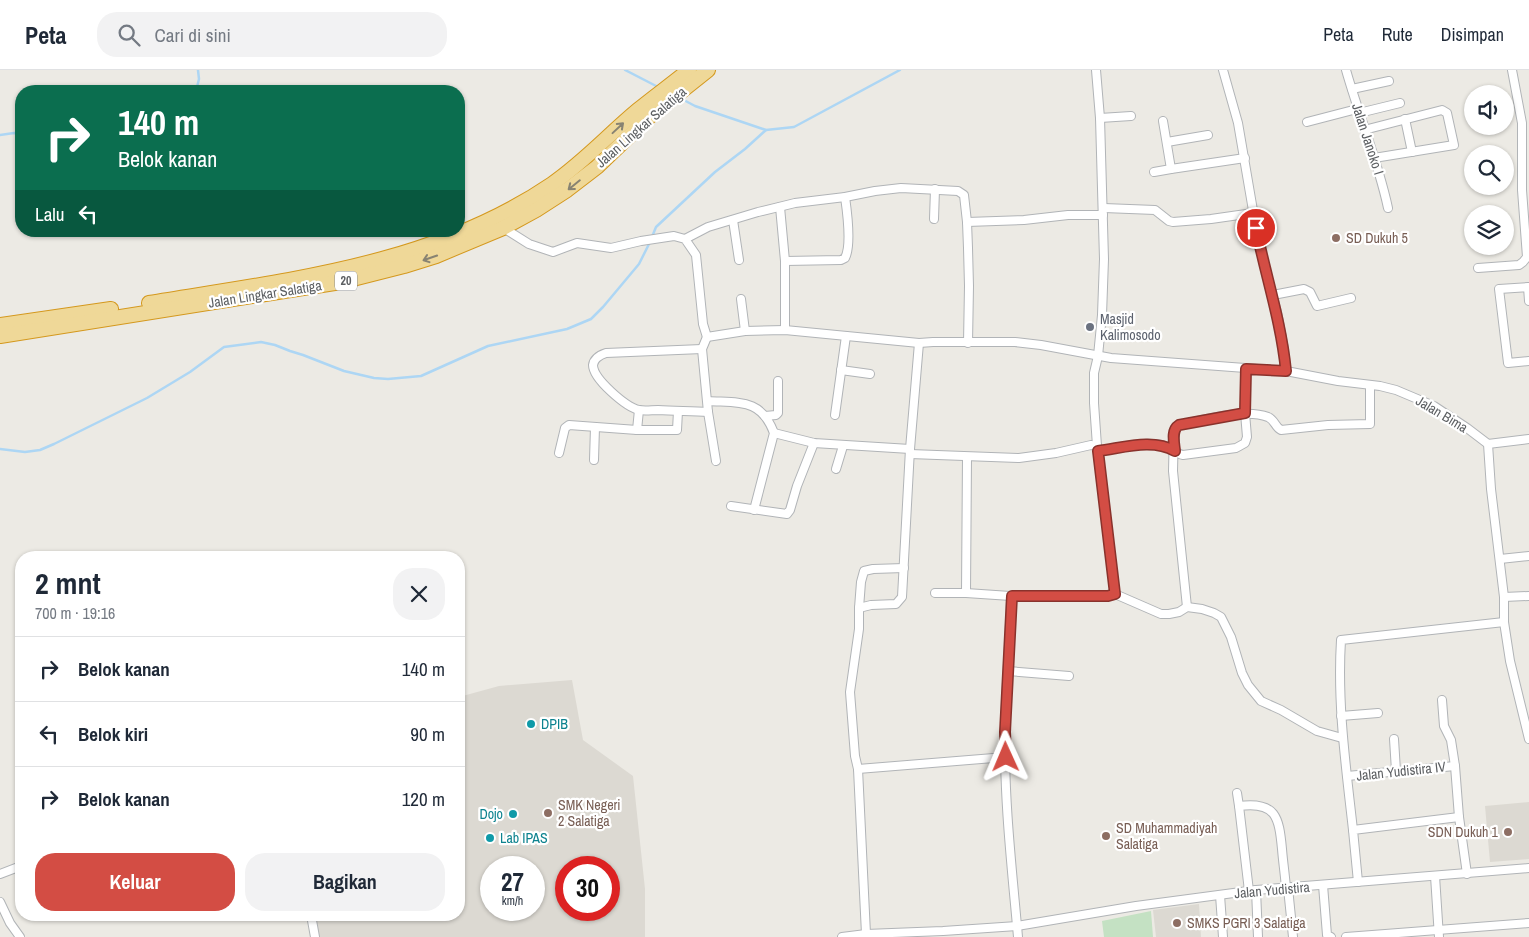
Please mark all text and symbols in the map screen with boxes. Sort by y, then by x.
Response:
search box [97,12,447,57]
text: Peta [25,19,67,51]
icon: search [115,21,143,49]
text: Cari di sini [155,22,231,48]
text: Peta [1323,22,1354,47]
text: Rute [1382,22,1413,47]
text: Disimpan [1441,22,1504,47]
street label: Jalan Lingkar Salatiga [592,82,690,171]
map controls [1464,85,1514,255]
button: sound [1464,85,1514,135]
text: 140 m [118,99,199,146]
street label: Jalan Janoko I [1348,101,1388,177]
icon: right [35,105,100,170]
one-way arrow [612,122,624,134]
text: Belok kanan [118,144,217,174]
button: search [1464,145,1514,195]
one-way arrow [568,179,581,190]
icon: left [74,200,102,228]
text: Lalu [35,201,64,227]
button: layers [1464,205,1514,255]
pin [1235,207,1277,249]
icon: arrive [1242,214,1270,242]
place label: SD Dukuh 5 [1346,229,1408,247]
marker: SD Dukuh 5 [1330,232,1342,244]
one-way arrow [422,254,438,263]
road number: 20 [335,272,357,290]
street label: Jalan Lingkar Salatiga [207,276,323,312]
place label: Masjid Kalimosodo [1100,310,1161,344]
marker: Masjid Kalimosodo [1084,321,1096,333]
street label: Jalan Bima [1413,391,1472,437]
text: 2 mnt [35,563,101,603]
button: close [393,568,445,620]
text: 700 m · 19:16 [35,602,115,624]
icon: right [35,655,63,683]
text: Belok kanan [78,656,170,682]
text: 140 m [402,656,445,682]
place label: DPIB [541,715,568,733]
marker: DPIB [525,718,537,730]
icon: left [35,720,63,748]
text: Belok kiri [78,721,148,747]
text: 90 m [410,721,445,747]
position arrow [979,730,1031,782]
street label: Jalan Yudistira IV [1355,757,1447,785]
icon: right [35,785,63,813]
text: Belok kanan [78,786,170,812]
text: 120 m [402,786,445,812]
place label: SMK Negeri 2 Salatiga [558,796,621,830]
place label: Dojo [479,805,503,823]
marker: SMK Negeri 2 Salatiga [542,807,554,819]
marker: Dojo [507,808,519,820]
place label: SD Muhammadiyah Salatiga [1116,819,1217,853]
place label: SDN Dukuh 1 [1428,823,1499,841]
marker: SDN Dukuh 1 [1502,826,1514,838]
place label: Lab IPAS [500,829,548,847]
marker: SD Muhammadiyah Salatiga [1100,830,1112,842]
marker: Lab IPAS [484,832,496,844]
button: Keluar [35,853,235,911]
button: Bagikan [245,853,445,911]
speed limit sign: 30 [555,856,620,921]
text: 27 [501,865,524,899]
street label: Jalan Yudistira [1233,878,1311,902]
text: km/h [502,893,523,909]
place label: SMKS PGRI 3 Salatiga [1187,914,1306,932]
marker: SMKS PGRI 3 Salatiga [1171,917,1183,929]

